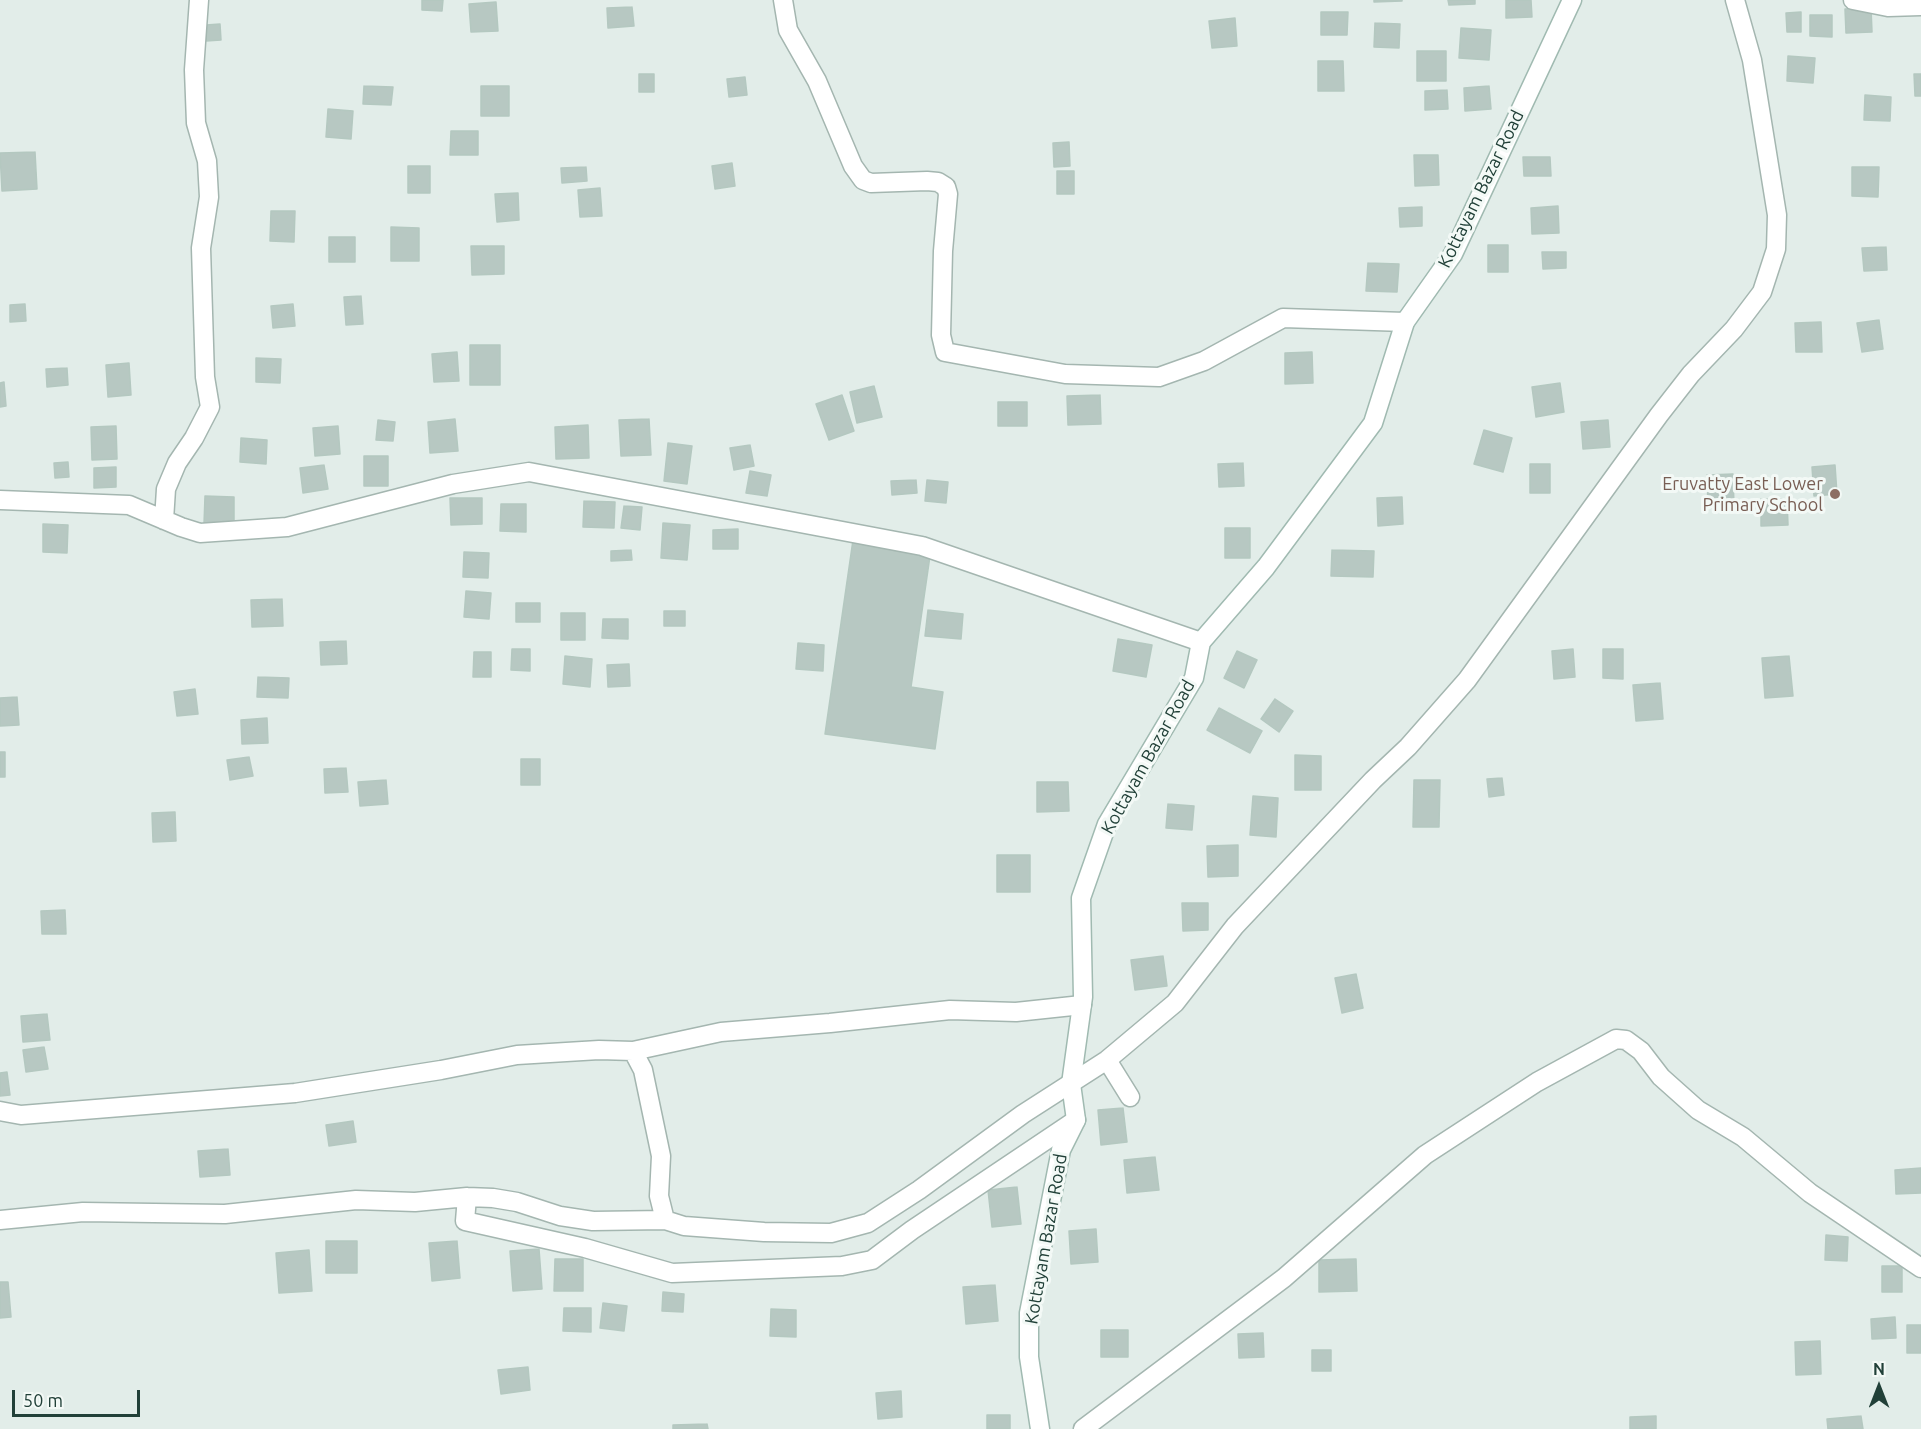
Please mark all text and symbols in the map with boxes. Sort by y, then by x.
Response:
street label: Kottayam Bazar Road [1433,107,1529,271]
place label: Eruvatty East Lower Primary School [1662,473,1823,516]
marker: Eruvatty East Lower Primary School [1828,487,1842,501]
street label: Kottayam Bazar Road [1097,676,1199,838]
street label: Kottayam Bazar Road [1020,1152,1072,1326]
north arrow [1849,1357,1909,1417]
text: N [1873,1360,1885,1378]
scale bar [15,1378,142,1416]
text: 50 m [23,1390,63,1410]

